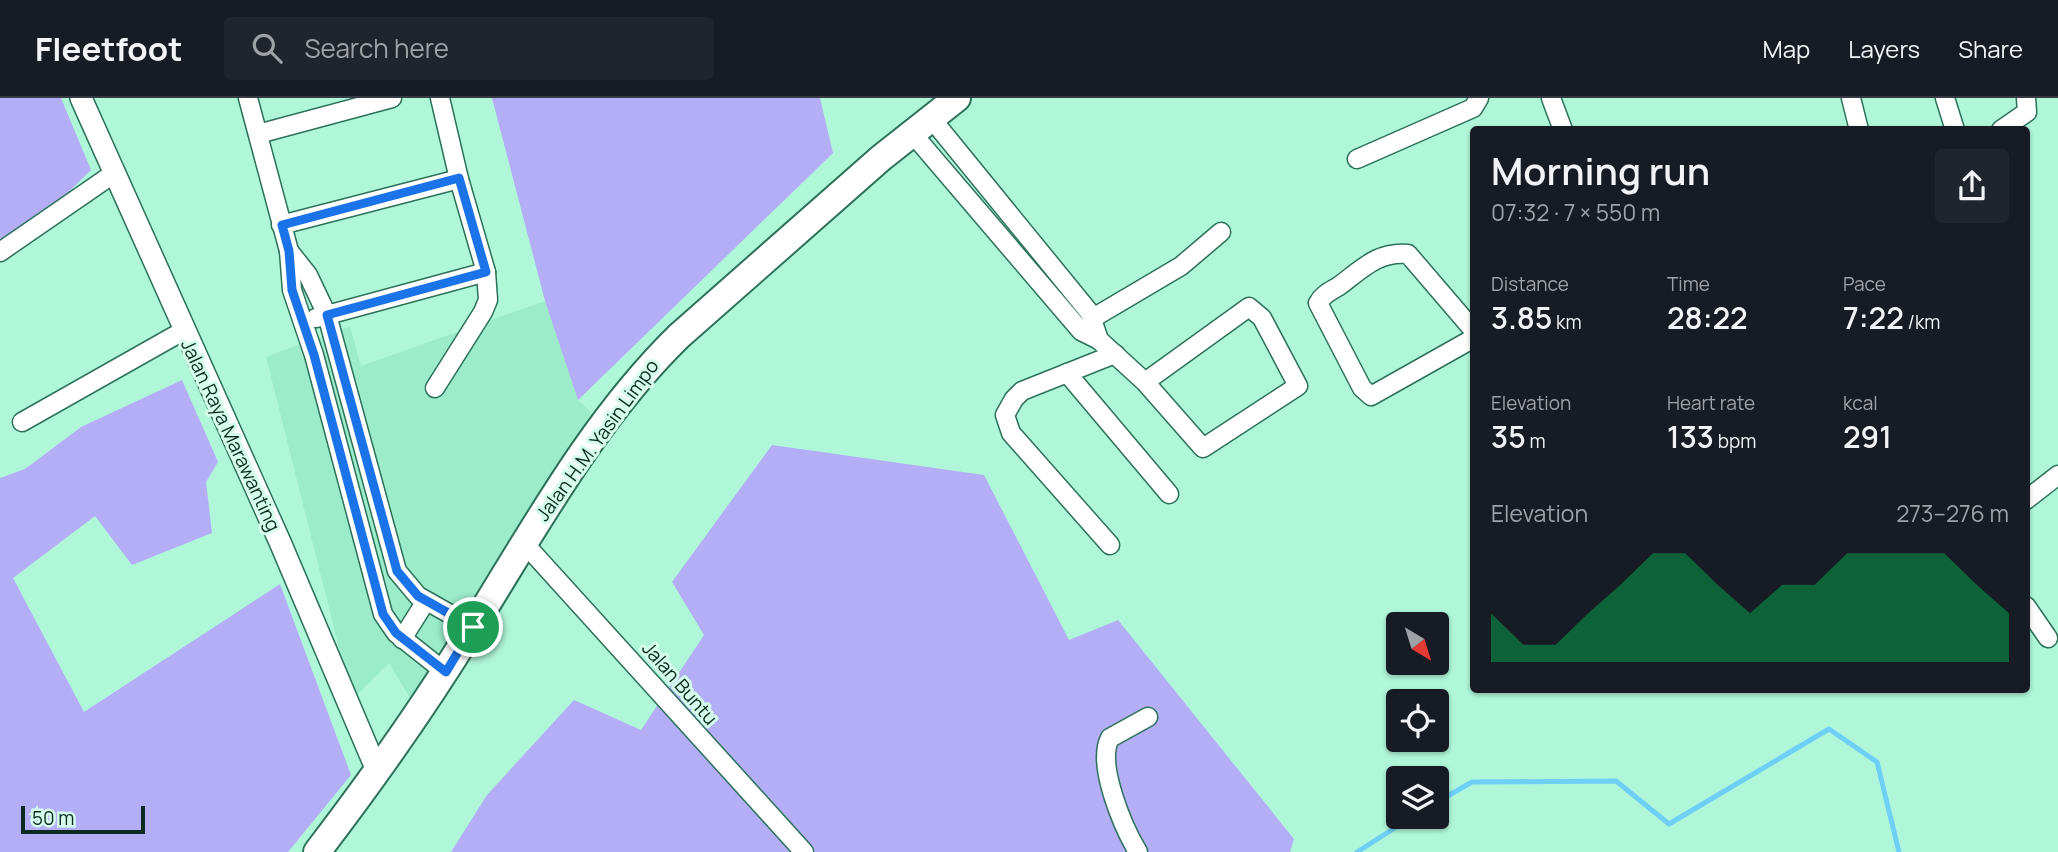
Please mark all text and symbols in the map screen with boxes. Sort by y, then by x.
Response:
search box [224,17,714,80]
text: Fleetfoot [35,26,182,71]
icon: search [248,29,286,67]
text: Search here [304,30,449,66]
text: Map [1763,32,1810,65]
text: Layers [1848,32,1920,65]
text: Share [1958,32,2023,65]
text: Morning run [1491,144,1710,196]
button: share [1935,149,2009,223]
text: 07:32 · 7 × 550 m [1491,196,1660,228]
text: Distance [1491,271,1569,297]
text: Time [1667,271,1710,297]
text: Pace [1843,271,1886,297]
text: 3.85 [1491,297,1552,338]
text: 28:22 [1667,297,1748,338]
text: 7:22 [1843,297,1904,338]
text: km [1552,309,1582,335]
text: /km [1904,309,1940,335]
street label: Jalan Raya Marawanting [175,335,287,535]
street label: Jalan H.M. Yasin Limpo [530,354,664,526]
text: Elevation [1491,390,1571,416]
text: Heart rate [1667,390,1755,416]
text: kcal [1843,390,1878,416]
text: 35 [1491,416,1526,457]
text: 133 [1667,416,1714,457]
text: 291 [1843,416,1892,457]
text: m [1526,428,1546,454]
text: bpm [1714,428,1756,454]
text: Elevation [1491,497,1588,529]
text: 273–276 m [1896,497,2009,529]
pin [443,597,503,657]
icon: arrive [454,608,492,646]
north arrow [1386,612,1449,676]
map controls [1386,612,1449,829]
street label: Jalan Buntu [637,636,723,730]
button: locate [1386,689,1449,752]
button: layers [1386,766,1449,829]
scale bar [21,803,145,835]
text: 50 m [32,805,74,831]

